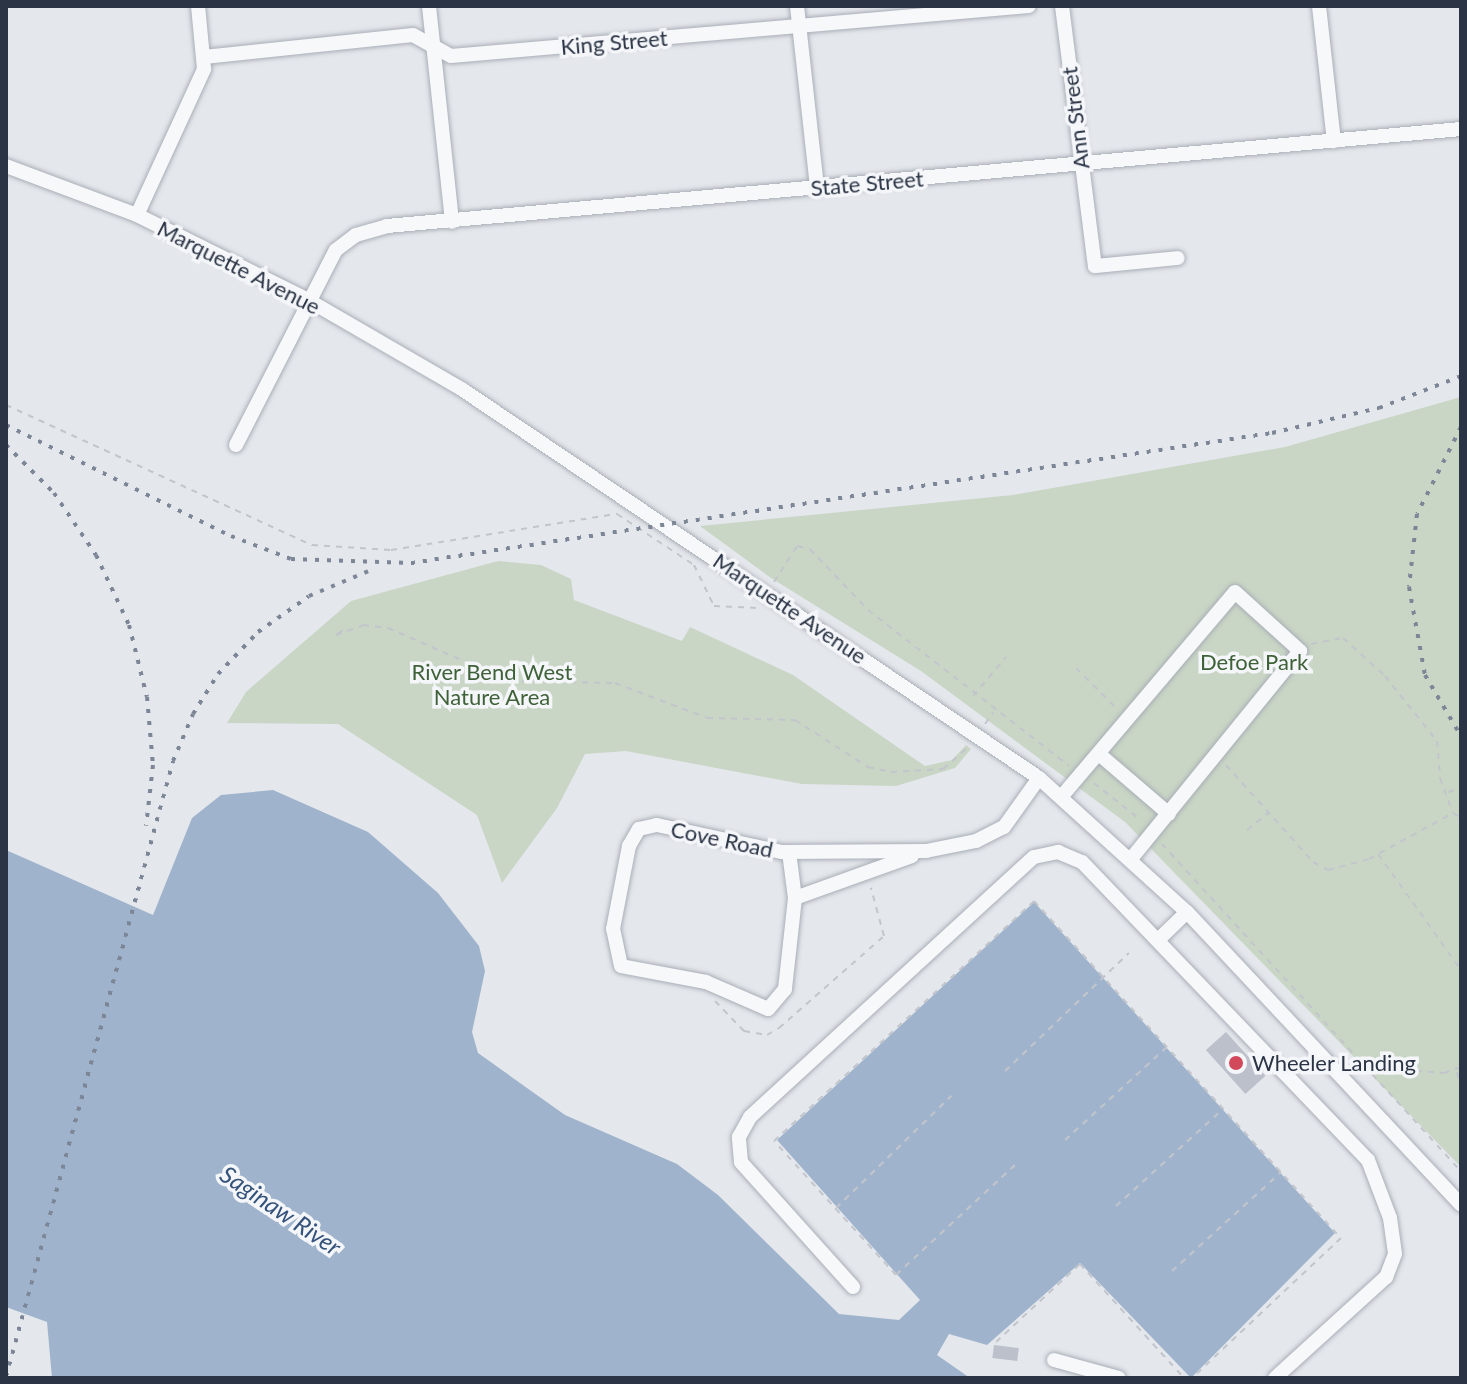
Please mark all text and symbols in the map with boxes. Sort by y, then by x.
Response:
street label: King Street [559,24,669,60]
street label: Ann Street [1056,65,1094,171]
street label: State Street [810,165,924,201]
street label: Marquette Avenue [153,214,325,320]
street label: Marquette Avenue [708,547,872,669]
park label: Defoe Park [1200,649,1308,675]
park label: River Bend West Nature Area [411,658,573,710]
street label: Cove Road [669,815,775,863]
place label: Wheeler Landing [1252,1050,1416,1076]
marker: Wheeler Landing [1227,1054,1245,1072]
water label: Saginaw River [215,1159,347,1261]

